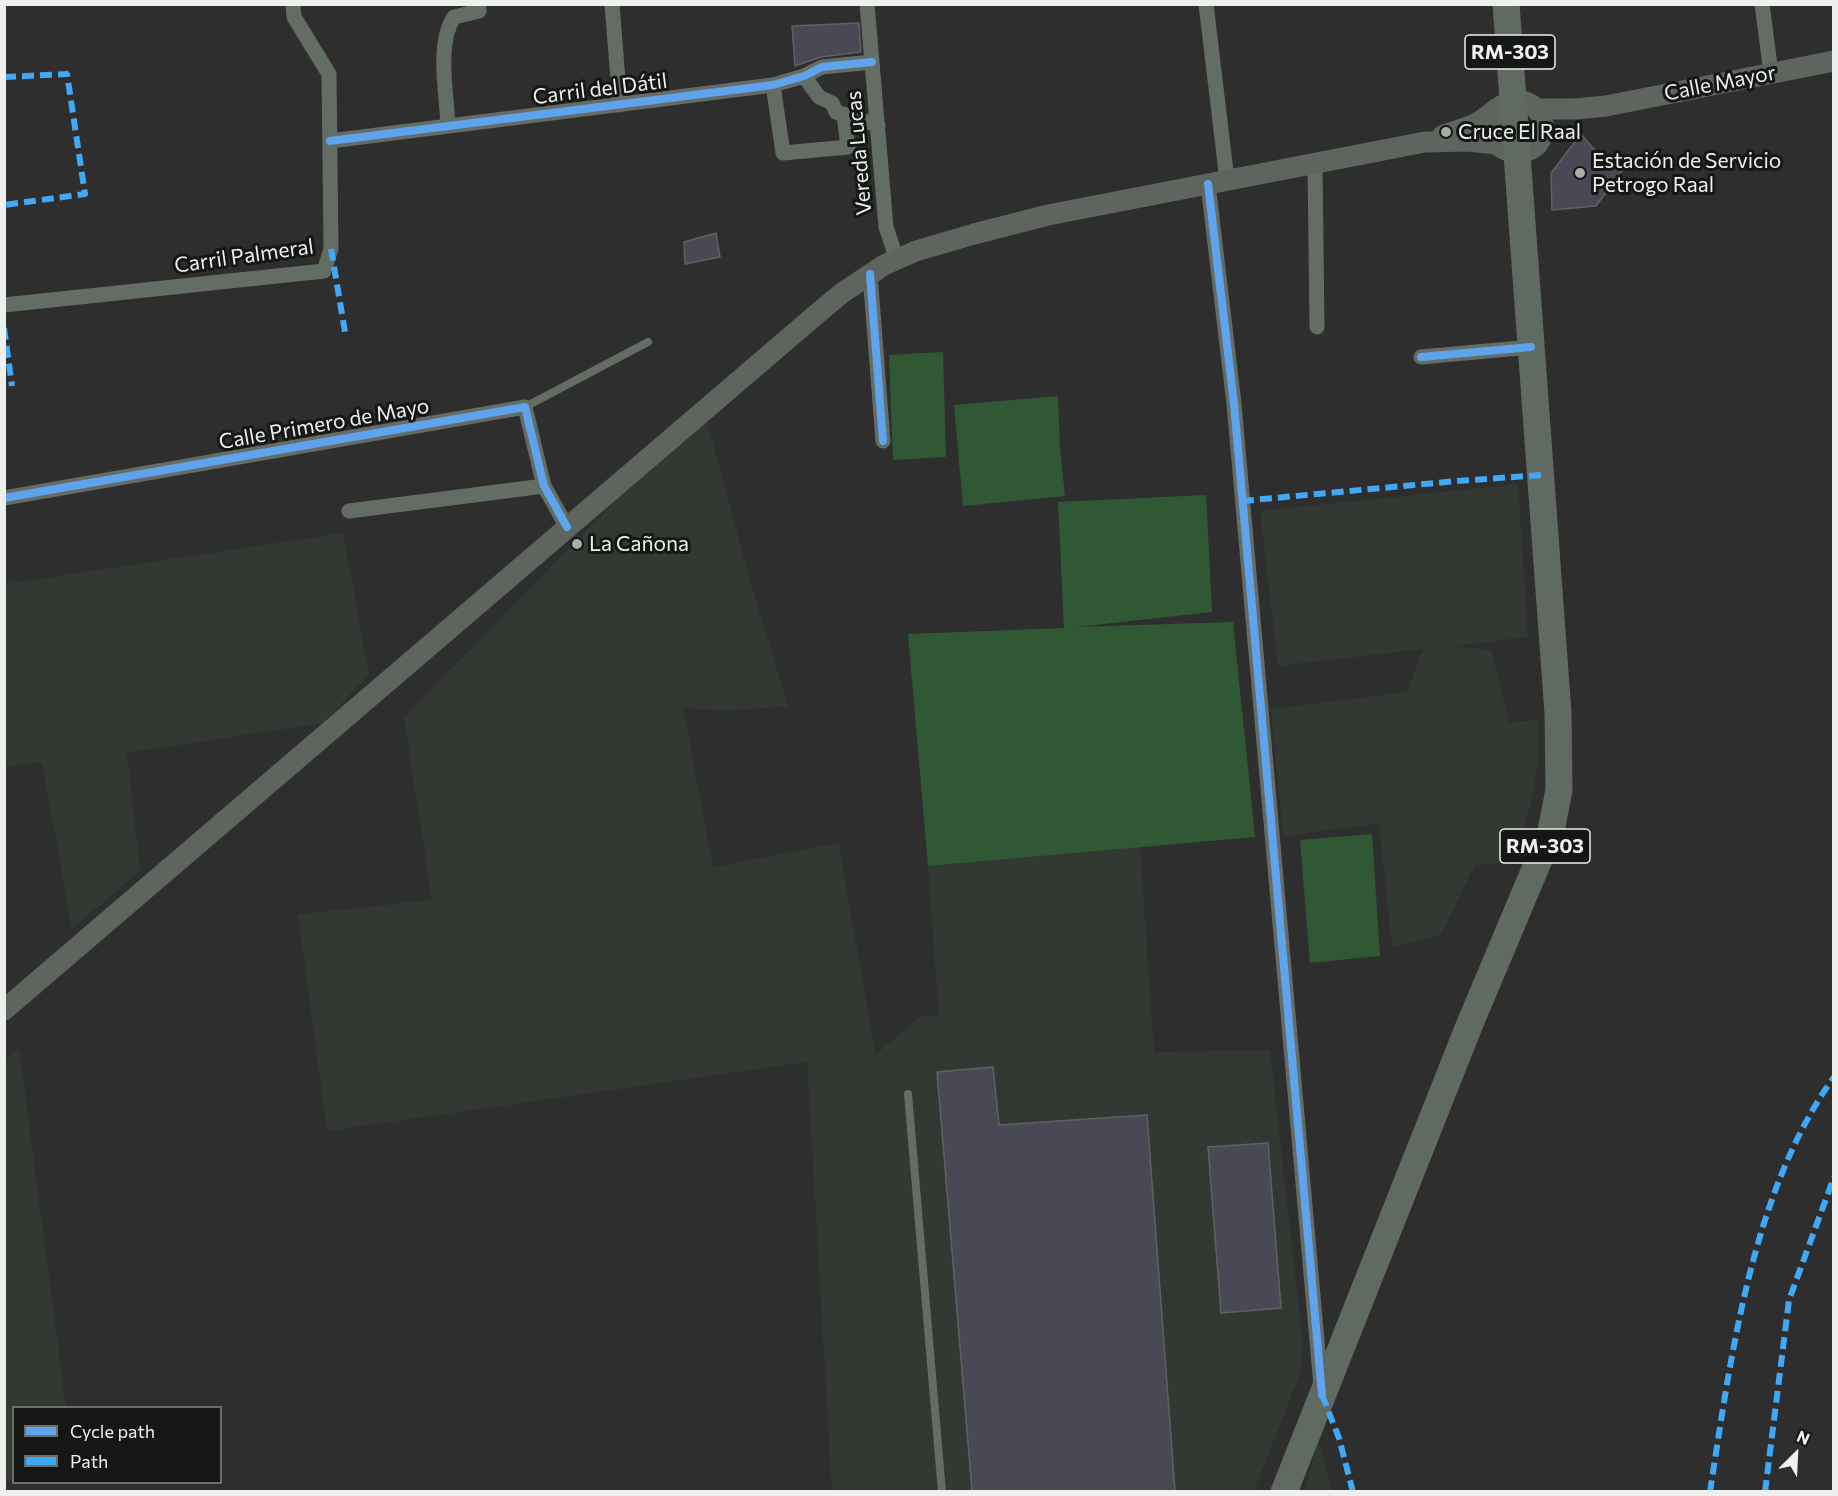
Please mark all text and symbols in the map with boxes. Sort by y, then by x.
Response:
road number: RM-303 [1465,35,1555,69]
street label: Calle Mayor [1662,60,1778,106]
street label: Carril del Dátil [531,68,669,110]
street label: Vereda Lucas [841,90,877,216]
place label: Cruce El Raal [1458,119,1581,145]
marker: Cruce El Raal [1439,125,1453,139]
place label: Estación de Servicio Petrogo Raal [1592,148,1781,198]
marker: Estación de Servicio Petrogo Raal [1573,166,1587,180]
street label: Carril Palmeral [173,234,315,278]
street label: Calle Primero de Mayo [217,393,431,455]
place label: La Cañona [589,531,689,557]
marker: La Cañona [570,537,584,551]
road number: RM-303 [1500,829,1590,863]
legend [12,1406,222,1484]
text: Cycle path [70,1420,155,1442]
north arrow [1766,1424,1826,1484]
text: N [1794,1426,1813,1448]
text: Path [70,1450,108,1472]

